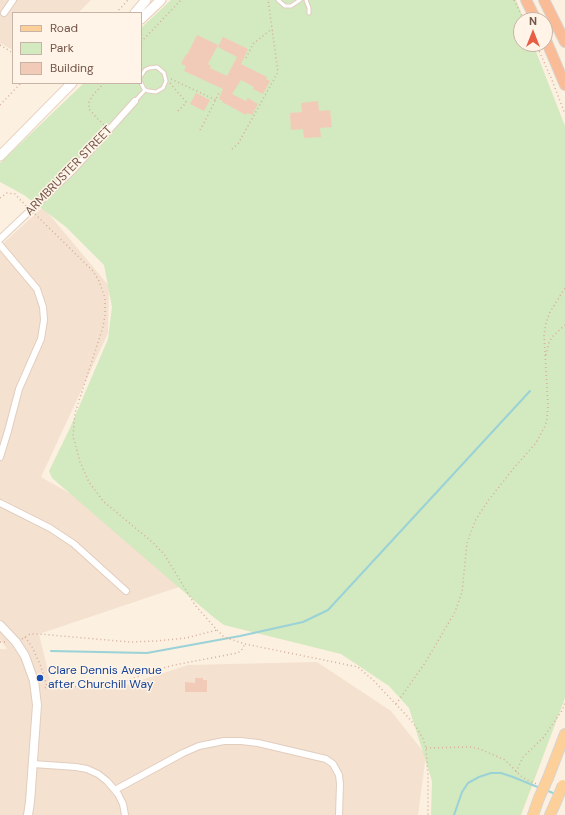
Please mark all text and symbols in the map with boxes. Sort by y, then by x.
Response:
legend [12,12,142,84]
north arrow [513,12,553,52]
text: N [529,14,537,28]
text: Road [50,20,78,36]
text: Park [50,40,74,56]
text: Building [50,60,94,76]
street label: ARMBRUSTER STREET [23,123,115,219]
place label: Clare Dennis Avenue after Churchill Way [48,664,162,692]
marker: Clare Dennis Avenue after Churchill Way [35,673,45,683]

